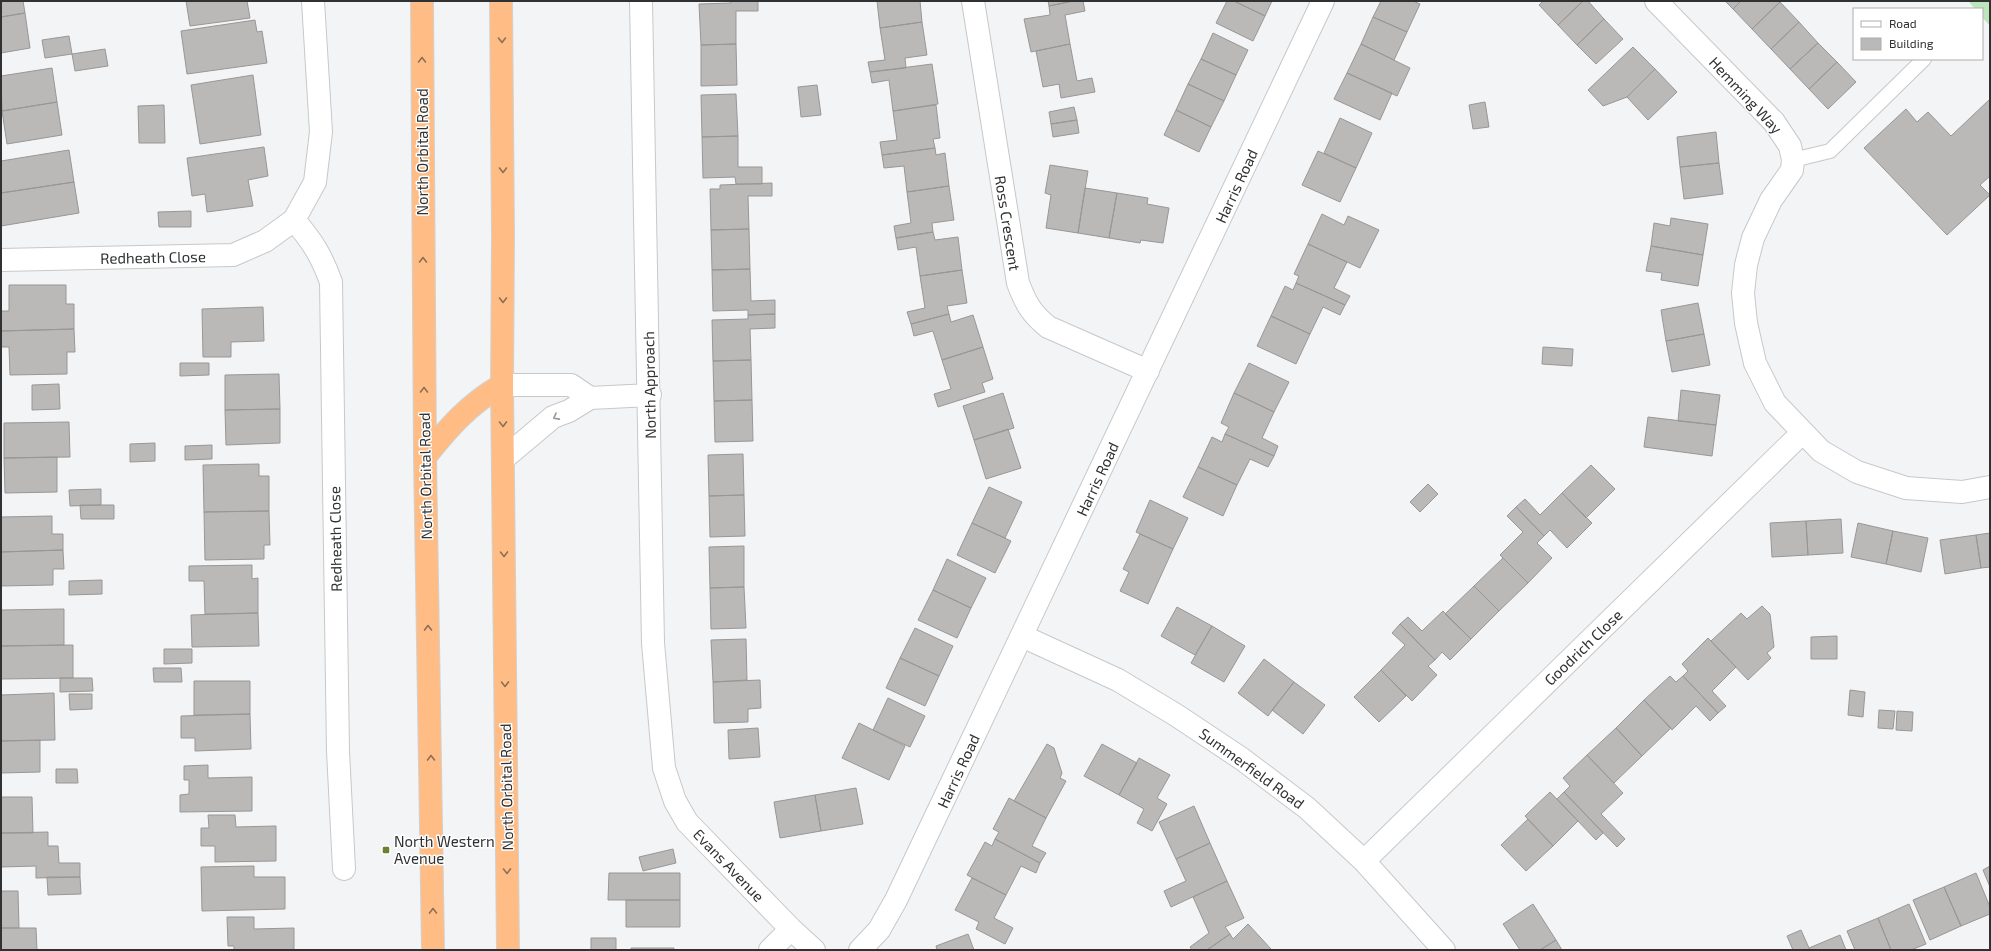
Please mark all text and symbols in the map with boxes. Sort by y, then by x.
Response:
legend [1853,8,1983,60]
text: Road [1889,16,1917,30]
text: Building [1889,36,1934,50]
one-way arrow [498,37,506,43]
street label: Hemming Way [1706,53,1786,137]
one-way arrow [418,57,426,63]
street label: North Orbital Road [413,88,431,216]
street label: Harris Road [1211,146,1261,226]
one-way arrow [499,167,507,173]
street label: Ross Crescent [992,174,1024,272]
street label: Redheath Close [100,247,206,267]
one-way arrow [419,257,427,263]
one-way arrow [499,297,507,303]
street label: North Approach [639,331,659,439]
one-way arrow [420,387,428,393]
street label: North Orbital Road [415,412,435,540]
one-way arrow [553,412,560,419]
one-way arrow [499,421,507,427]
street label: Harris Road [1072,439,1122,519]
street label: Redheath Close [325,486,345,592]
one-way arrow [500,551,508,557]
street label: Goodrich Close [1540,605,1626,689]
one-way arrow [424,625,432,631]
one-way arrow [501,681,509,687]
street label: North Orbital Road [496,723,516,851]
street label: Summerfield Road [1196,724,1308,812]
street label: Harris Road [933,731,983,811]
one-way arrow [426,755,435,761]
street label: Evans Avenue [690,825,768,905]
place label: North Western Avenue [394,832,495,867]
marker: North Western Avenue [381,845,391,855]
one-way arrow [503,868,511,874]
one-way arrow [429,908,437,914]

